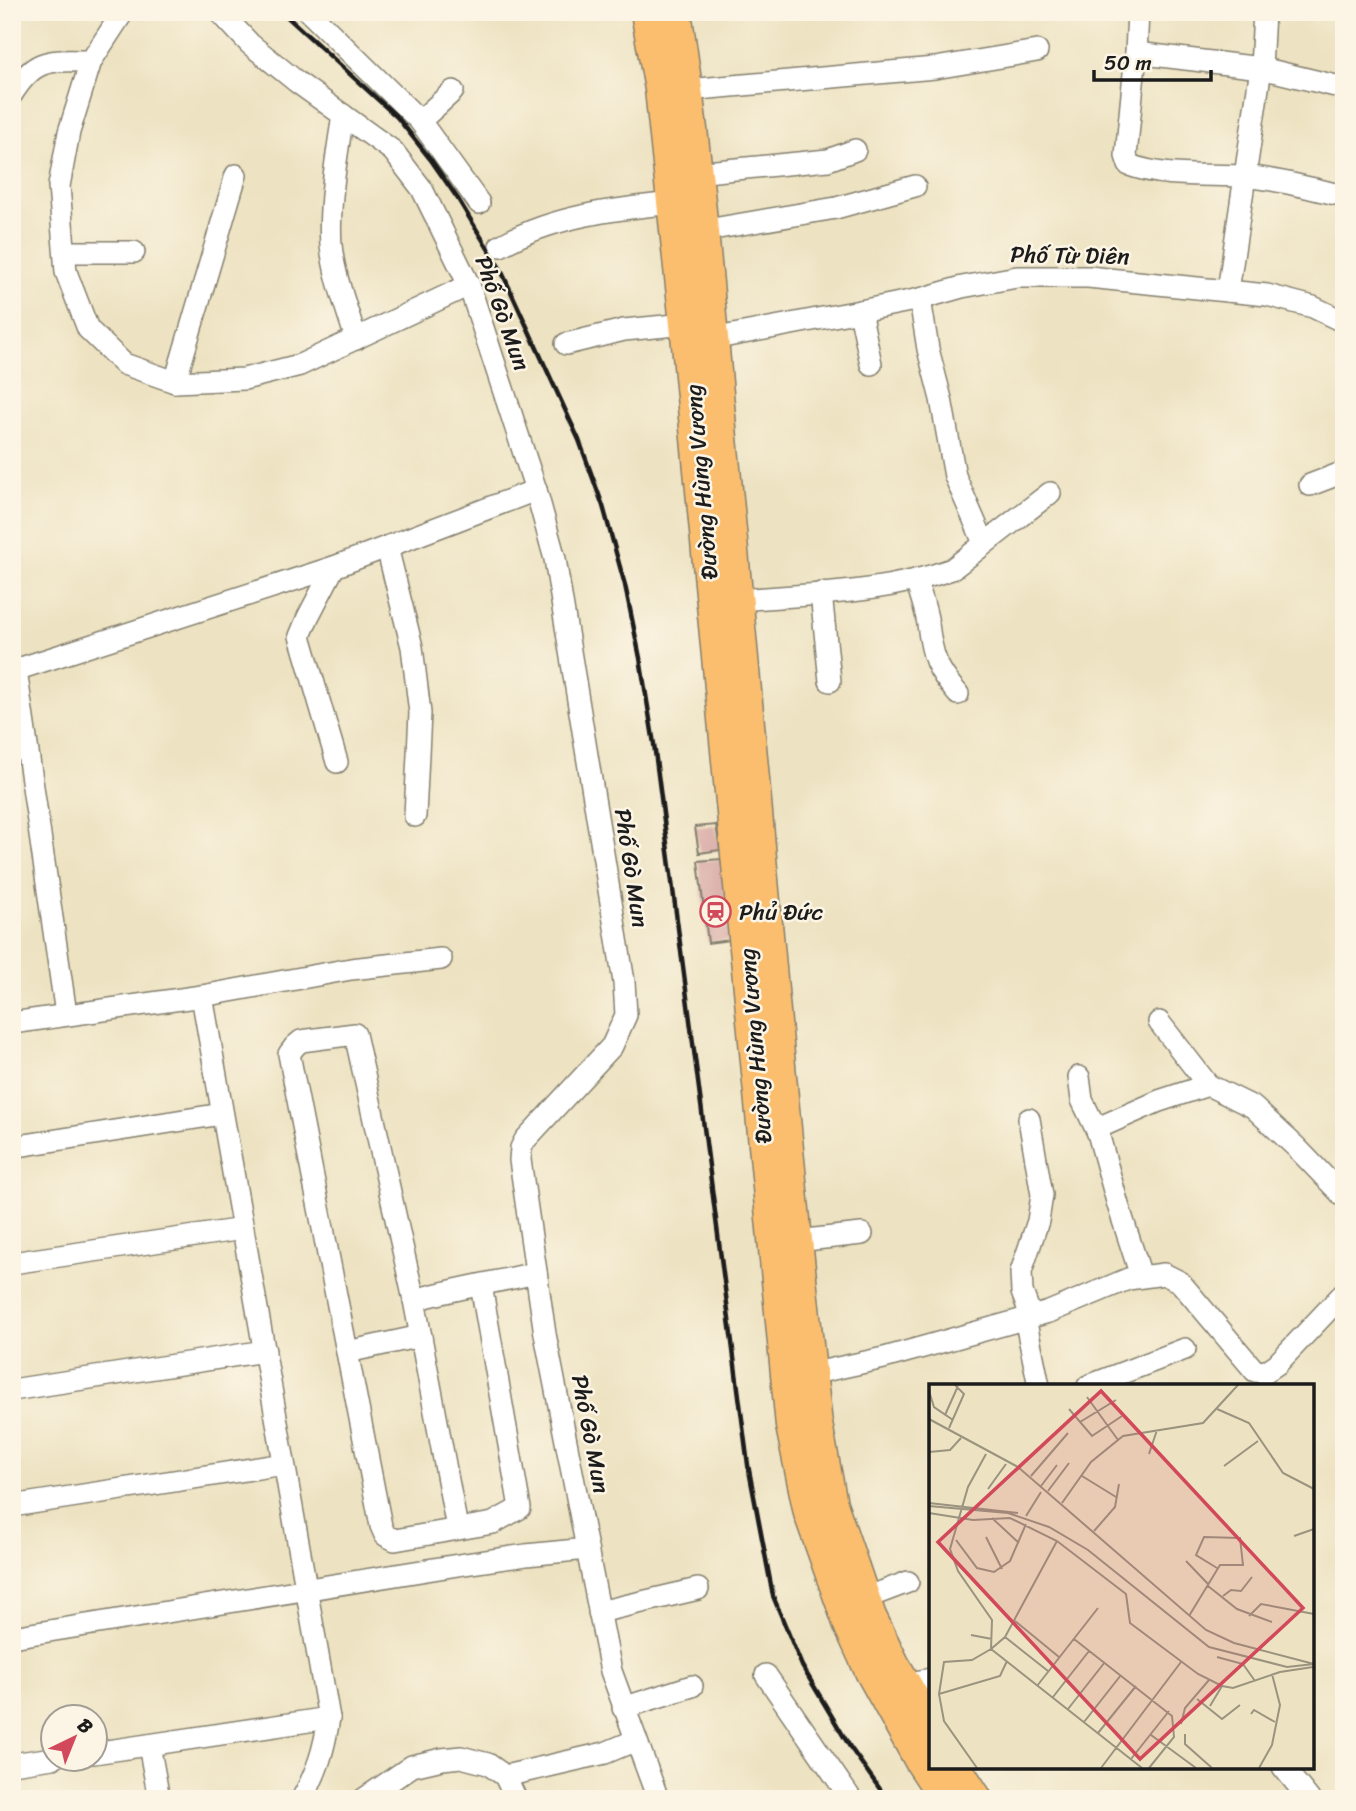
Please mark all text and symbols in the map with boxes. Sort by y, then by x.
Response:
scale bar [1094,38,1211,82]
text: 50 m [1104,44,1152,82]
street label: Phố Từ Diên [1010,234,1130,277]
street label: Phố Gò Mun [463,250,542,377]
street label: Đường Hùng Vương [673,382,730,581]
street label: Phố Gò Mun [602,806,661,931]
place label: Phủ Đức [739,892,823,933]
station icon: Phủ Đức [699,895,733,929]
street label: Đường Hùng Vương [727,946,784,1145]
street label: Phố Gò Mun [559,1371,622,1497]
inset map [929,1384,1314,1769]
north arrow [38,1702,108,1772]
text: B [70,1710,101,1742]

